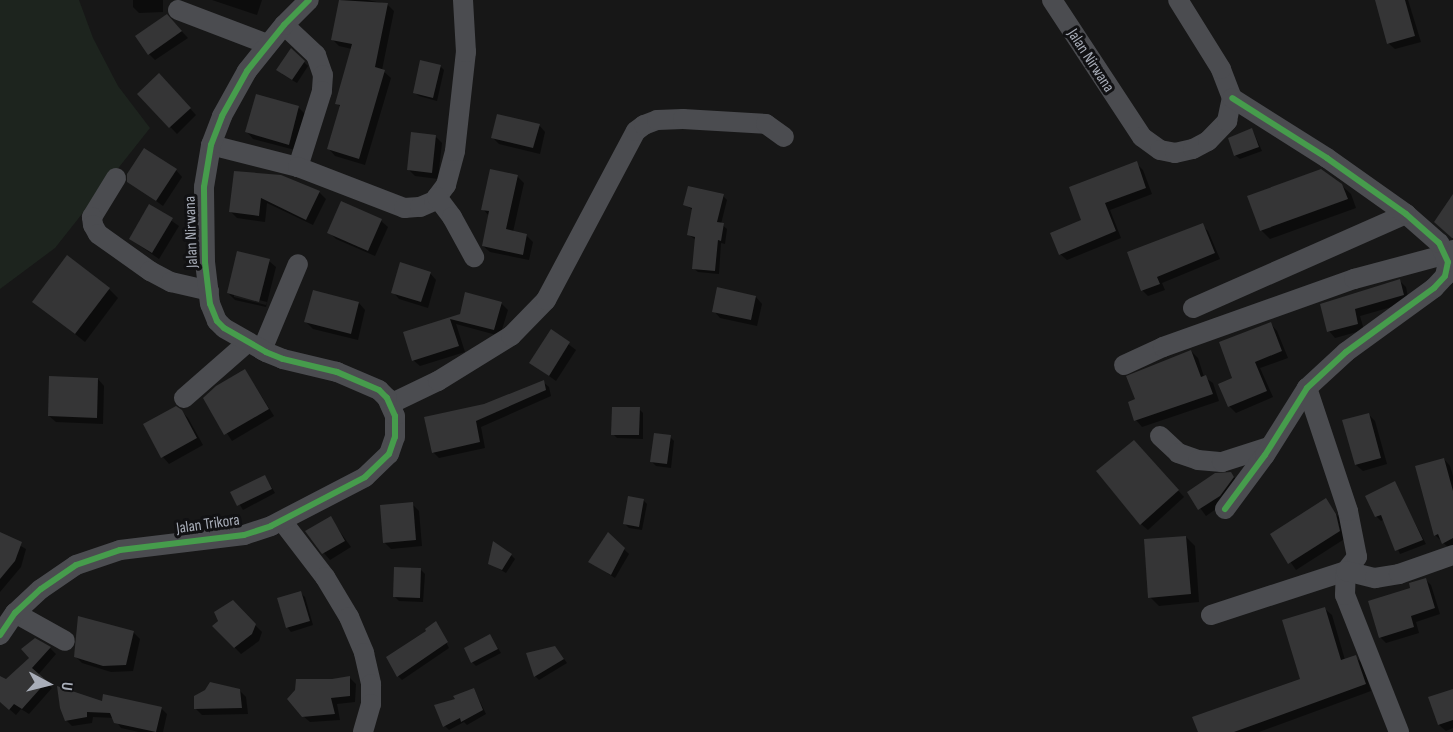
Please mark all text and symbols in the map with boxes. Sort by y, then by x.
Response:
street label: Jalan Nirwana [1062,26,1118,96]
street label: Jalan Nirwana [181,196,203,268]
street label: Jalan Trikora [175,511,241,539]
north arrow [18,654,78,714]
text: U [56,681,76,692]

